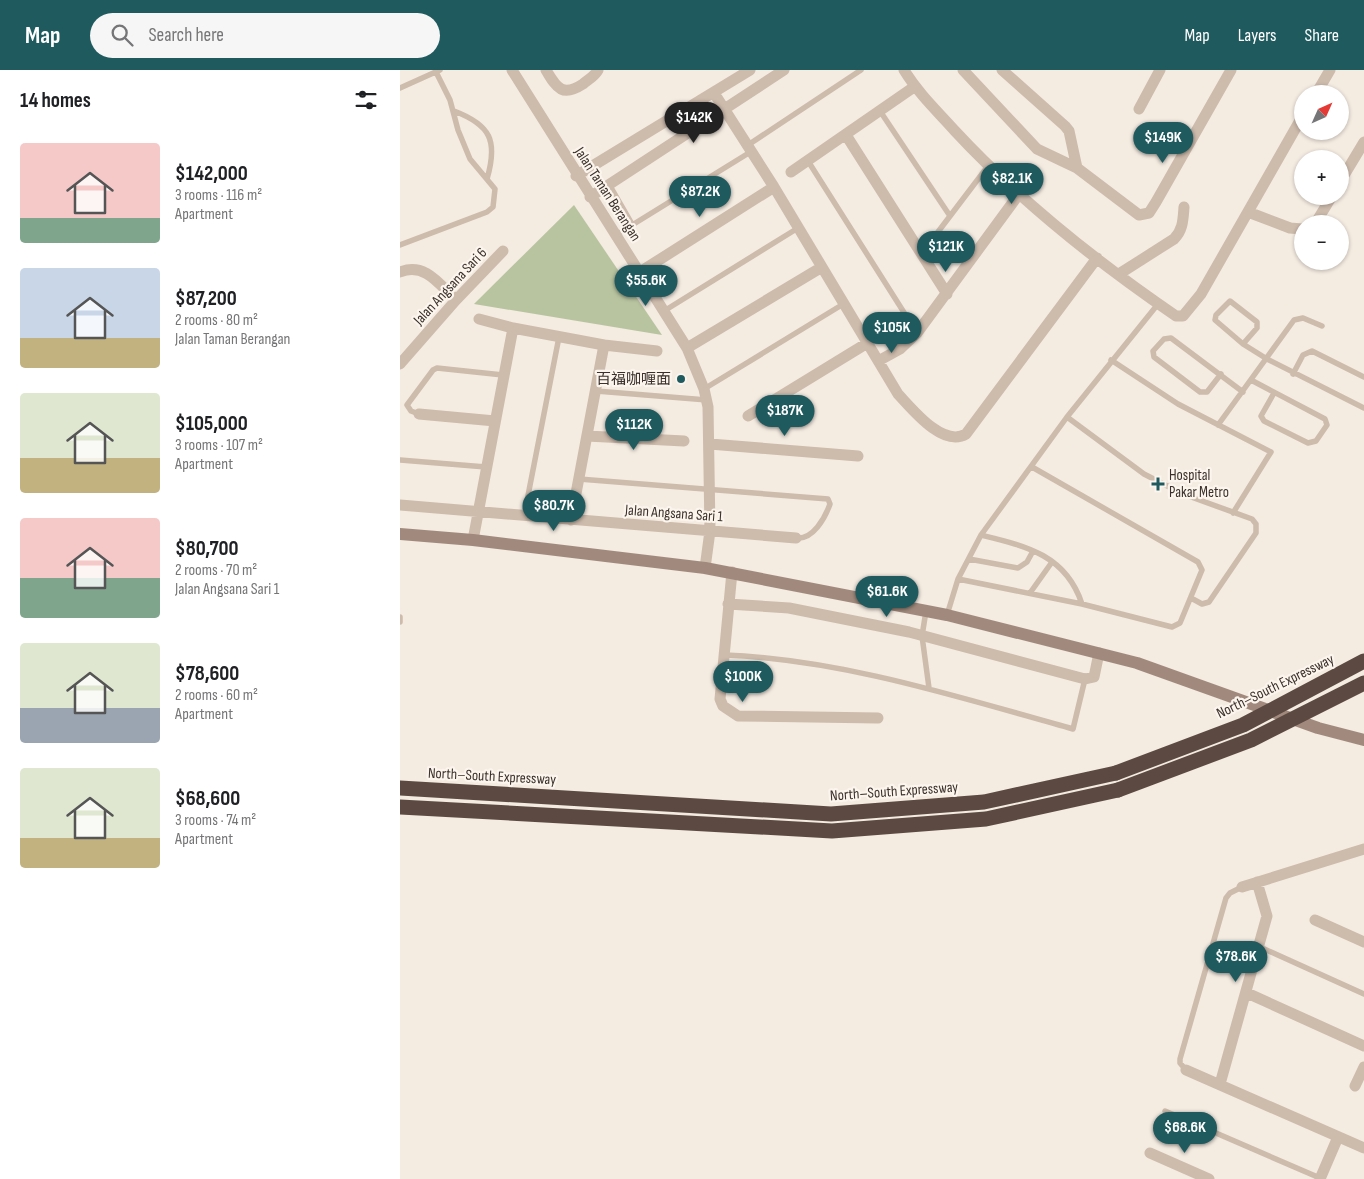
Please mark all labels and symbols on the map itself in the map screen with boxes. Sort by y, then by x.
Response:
north arrow [1294,85,1349,140]
pin: $142K [659,102,729,144]
pin: $149K [1128,122,1198,164]
street label: Jalan Taman Berangan [570,143,645,245]
pin: $82.1K [971,162,1053,205]
pin: $87.2K [659,176,741,218]
pin: $121K [911,230,981,273]
street label: Jalan Angsana Sari 6 [409,244,491,330]
pin: $55.6K [605,264,687,307]
pin: $105K [857,312,927,354]
place label: 百福咖喱面 [596,370,671,389]
marker: 百福咖喱面 [675,373,687,385]
pin: $187K [750,394,820,437]
pin: $112K [599,408,669,451]
place label: Hospital Pakar Metro [1169,466,1229,502]
marker: Hospital Pakar Metro [1151,477,1165,491]
pin: $80.7K [513,490,595,532]
street label: Jalan Angsana Sari 1 [623,501,724,526]
pin: $61.6K [846,576,928,618]
street label: North–South Expressway [1213,650,1337,723]
pin: $100K [708,660,778,703]
street label: North–South Expressway [427,764,557,789]
street label: North–South Expressway [829,778,959,805]
pin: $78.6K [1195,940,1277,983]
pin: $68.6K [1144,1112,1226,1154]

